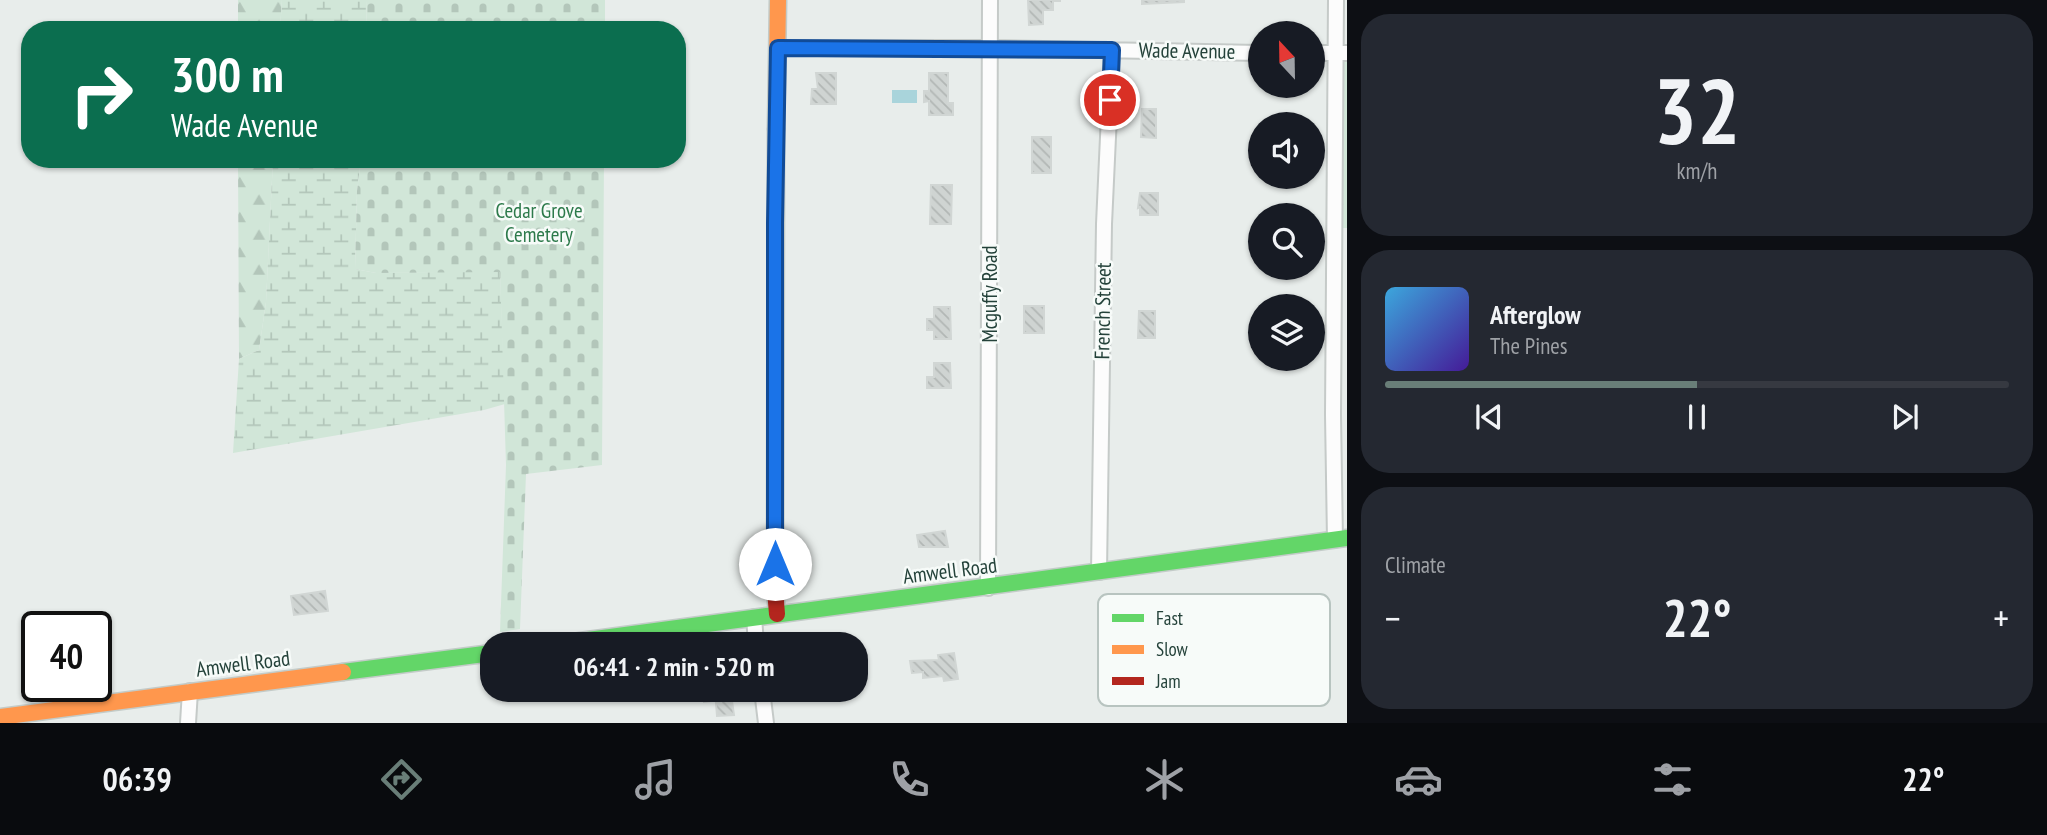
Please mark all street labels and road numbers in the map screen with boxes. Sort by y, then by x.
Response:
street label: Wade Avenue [1138,36,1236,65]
street label: Mcguffy Road [976,245,1003,343]
street label: French Street [1088,262,1117,360]
street label: Amwell Road [901,551,999,590]
street label: Amwell Road [194,644,292,683]

